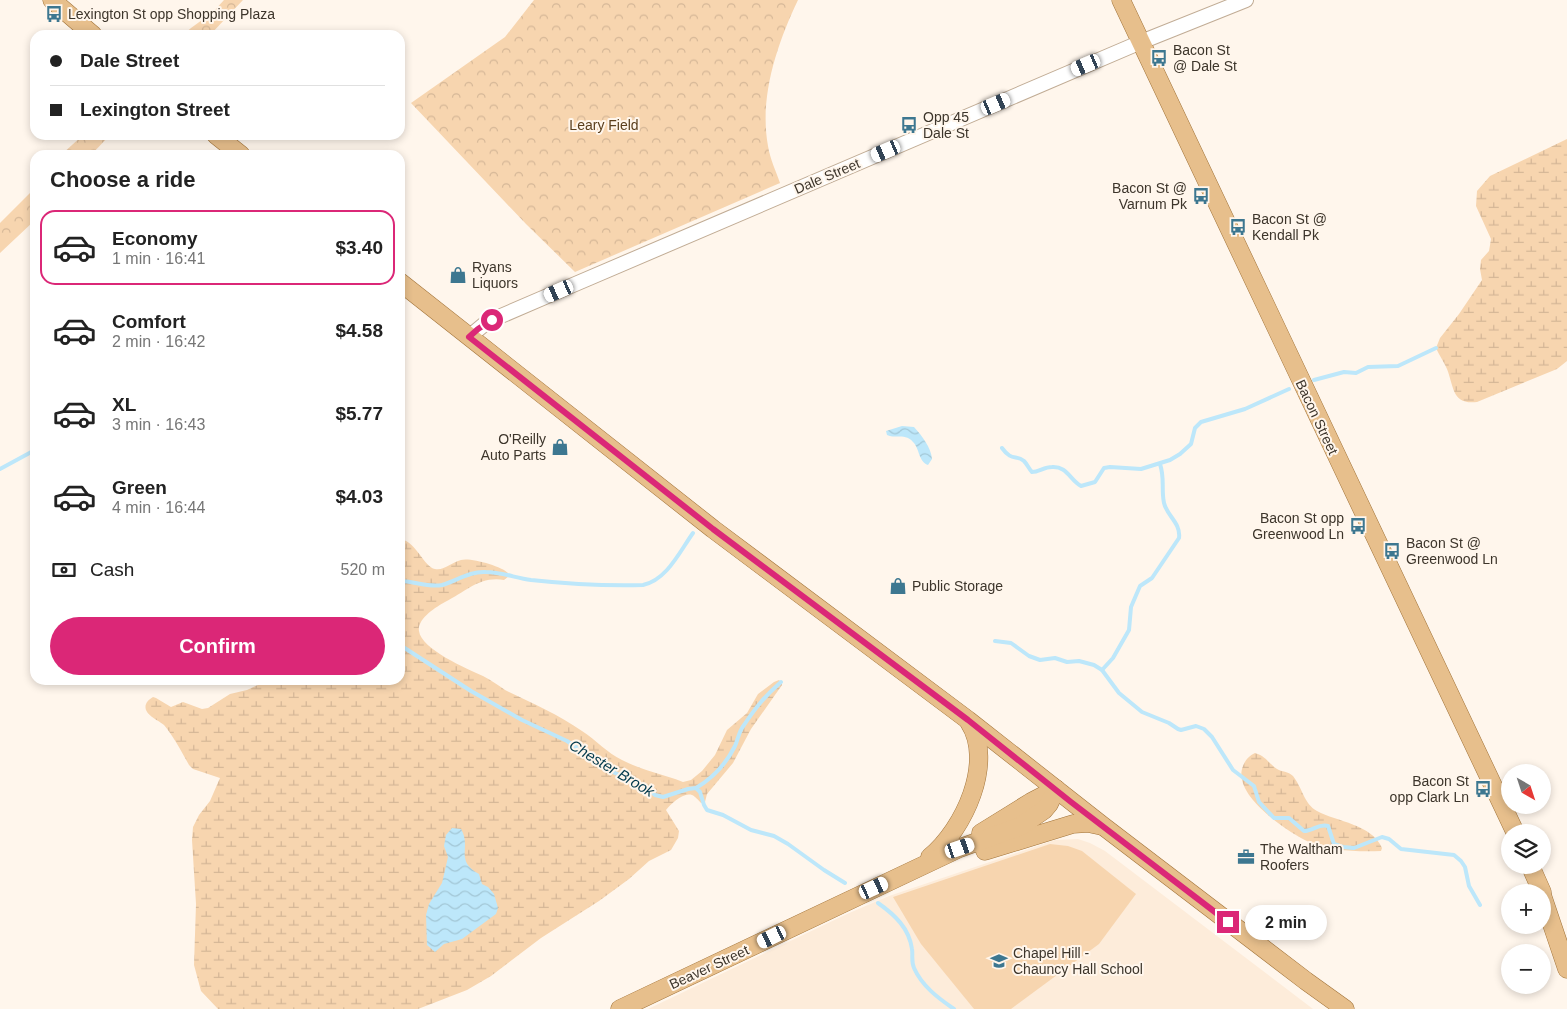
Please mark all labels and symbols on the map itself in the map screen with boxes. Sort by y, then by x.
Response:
bus stop icon: Lexington St opp Shopping Plaza [44,4,64,24]
place label: Lexington St opp Shopping Plaza [68,6,275,22]
place label: Bacon St @ Dale St [1173,42,1237,74]
bus stop icon: Bacon St @ Dale St [1149,48,1169,68]
car [1069,52,1102,78]
car [979,91,1012,117]
place label: Opp 45 Dale St [923,109,969,141]
bus stop icon: Opp 45 Dale St [899,115,919,135]
park label: Leary Field [569,117,639,133]
car [869,138,902,164]
street label: Dale Street [792,155,862,197]
place label: Bacon St @ Varnum Pk [1112,180,1188,212]
bus stop icon: Bacon St @ Varnum Pk [1191,186,1211,206]
place label: Bacon St @ Kendall Pk [1252,211,1327,243]
bus stop icon: Bacon St @ Kendall Pk [1228,217,1248,237]
place label: Ryans Liquors [472,259,518,291]
shop icon: Ryans Liquors [448,265,468,285]
car [542,278,575,304]
route start [481,309,503,331]
street label: Bacon Street [1293,377,1341,457]
place label: O'Reilly Auto Parts [481,431,546,463]
shop icon: O'Reilly Auto Parts [550,437,570,457]
place label: Bacon St opp Greenwood Ln [1252,510,1344,542]
bus stop icon: Bacon St opp Greenwood Ln [1348,516,1368,536]
place label: Bacon St @ Greenwood Ln [1406,535,1498,567]
bus stop icon: Bacon St @ Greenwood Ln [1382,541,1402,561]
shop icon: Public Storage [888,576,908,596]
place label: Public Storage [912,578,1003,594]
water label: Chester Brook [567,736,659,801]
north arrow [1501,764,1551,814]
place label: Bacon St opp Clark Ln [1390,773,1469,805]
bus stop icon: Bacon St opp Clark Ln [1473,779,1493,799]
car [943,836,976,860]
place label: The Waltham Roofers [1260,841,1343,873]
office icon: The Waltham Roofers [1236,847,1256,867]
car [857,875,890,901]
callout: 2 min [1246,904,1328,940]
route end [1217,911,1239,933]
car [755,924,788,950]
street label: Beaver Street [667,942,751,992]
place label: Chapel Hill - Chauncy Hall School [1013,945,1143,977]
school or university icon: Chapel Hill - Chauncy Hall School [989,951,1009,971]

